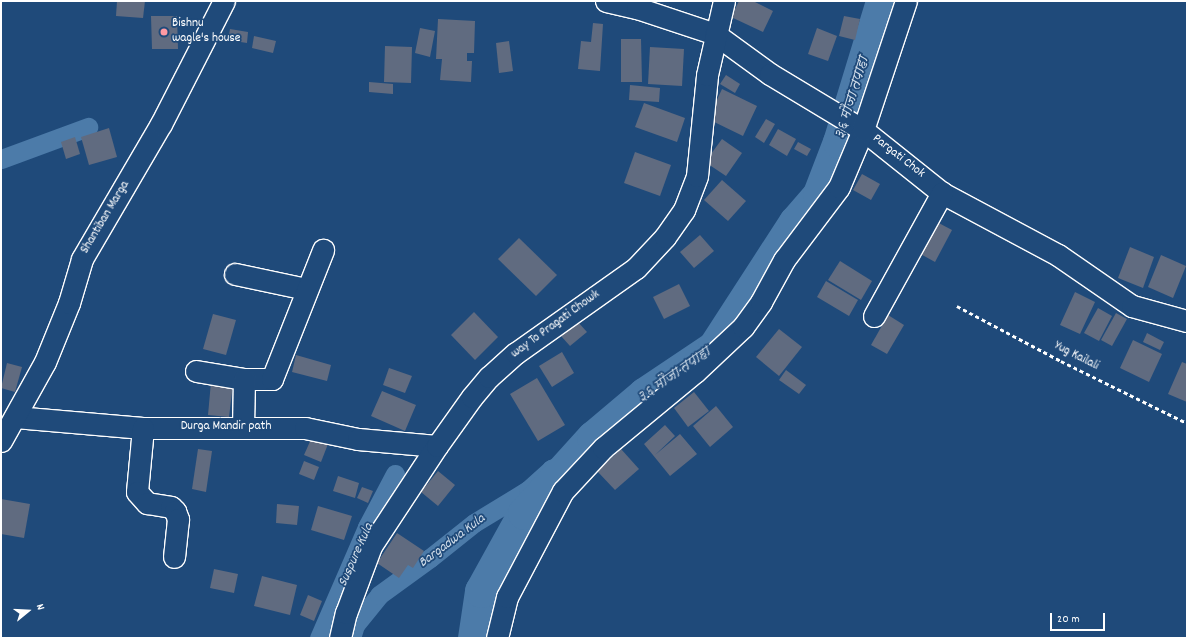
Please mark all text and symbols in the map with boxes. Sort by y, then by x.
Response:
place label: Bishnu wagle's house [172,17,241,48]
marker: Bishnu wagle's house [159,27,169,37]
water label: ३६ मौजा तपाहा [831,55,873,141]
street label: Pargati Chok [869,132,927,182]
street label: Shantiban Marga [78,179,134,257]
street label: way To Pragati Chowk [508,287,604,363]
street label: Yug Kailali [1051,339,1101,375]
water label: ३६ मौजा तपाहा [634,344,714,406]
street label: Durga Mandir path [181,419,271,435]
water label: Bargadwa Kula [415,511,489,571]
water label: Suspure Kula [335,521,377,589]
north arrow [8,591,48,631]
text: N [31,602,48,612]
scale bar [1052,605,1107,631]
text: 20 m [1057,611,1080,628]

